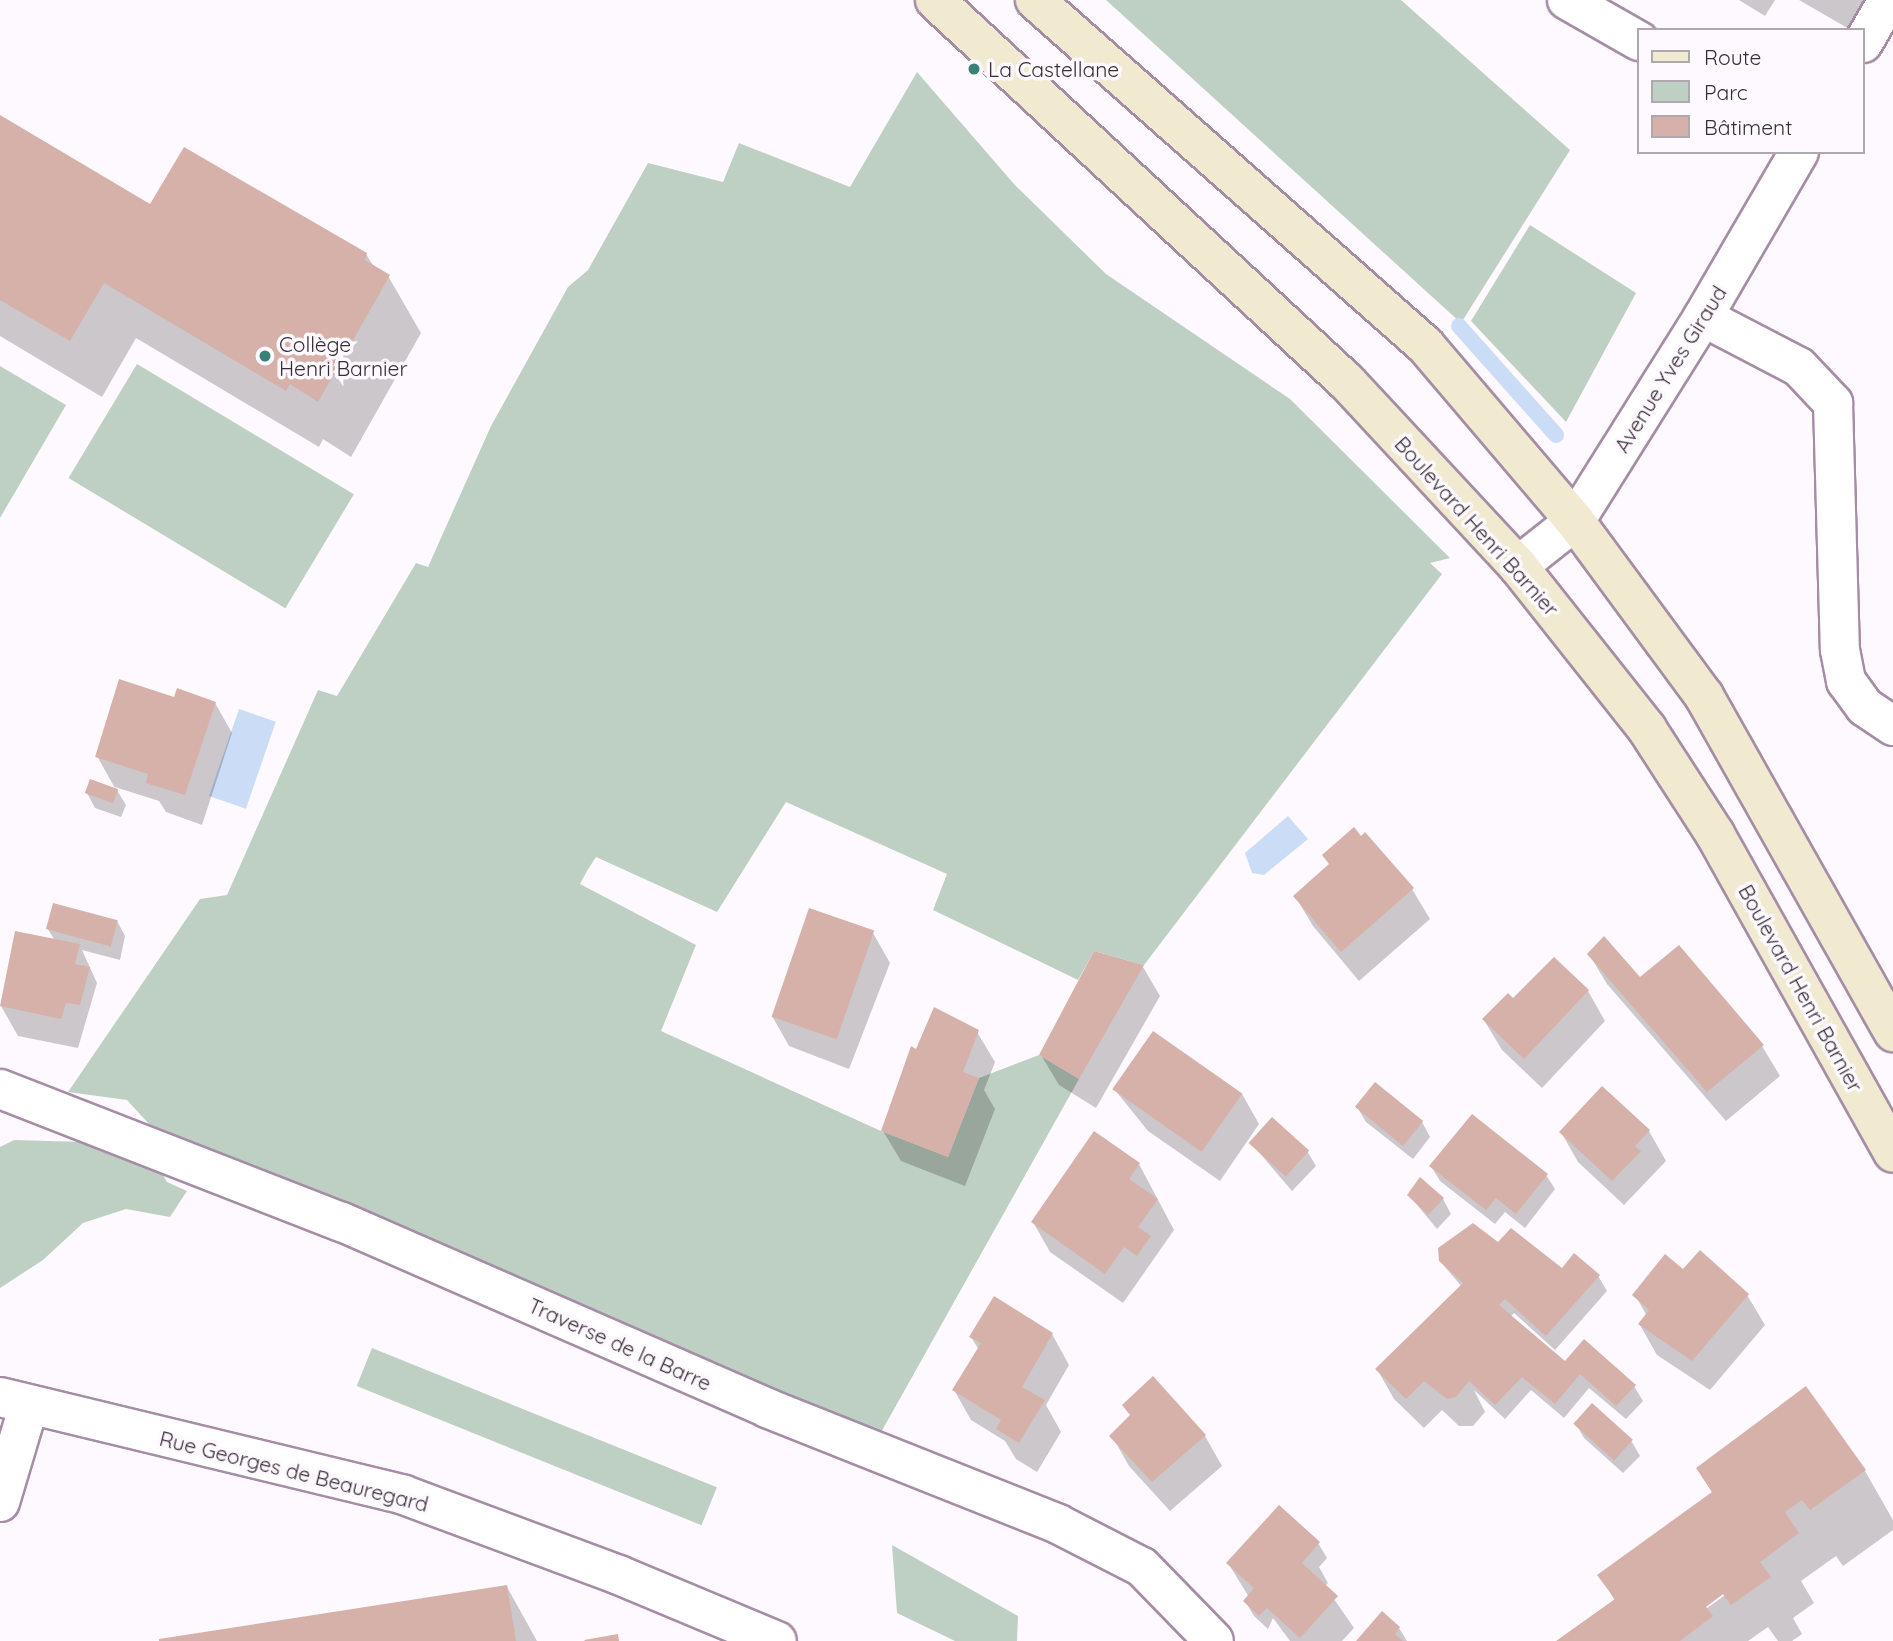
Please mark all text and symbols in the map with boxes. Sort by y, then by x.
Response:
legend [1638,28,1865,154]
text: Route [1704,44,1761,70]
place label: La Castellane [988,56,1119,82]
marker: La Castellane [966,61,982,77]
text: Parc [1704,79,1748,105]
text: Bâtiment [1704,114,1792,140]
street label: Avenue Yves Giraud [1609,281,1731,457]
place label: Collège Henri Barnier [279,331,407,381]
marker: Collège Henri Barnier [257,348,273,364]
street label: Boulevard Henri Barnier [1390,431,1564,621]
street label: Boulevard Henri Barnier [1733,880,1869,1096]
street label: Traverse de la Barre [525,1292,715,1396]
street label: Rue Georges de Beauregard [157,1425,431,1517]

